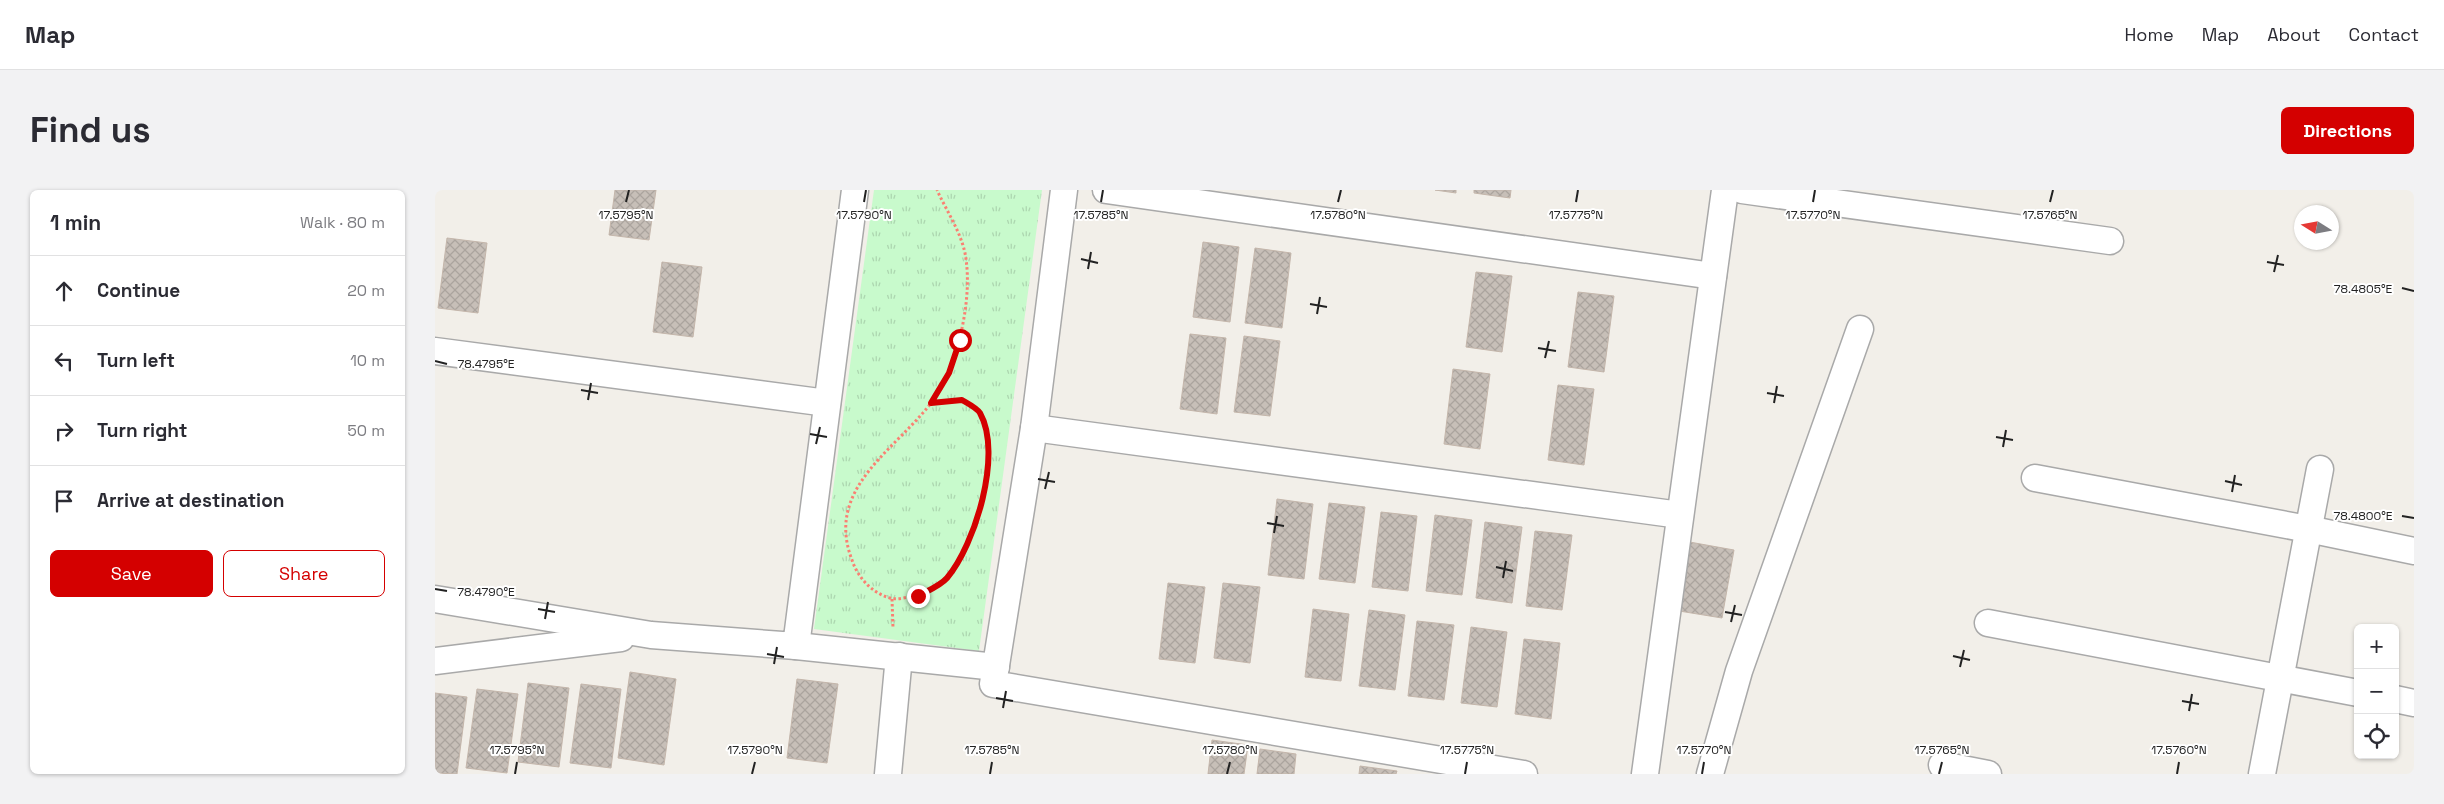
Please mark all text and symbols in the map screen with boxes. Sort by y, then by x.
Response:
text: Map [25,19,75,50]
text: Home [2125,23,2174,46]
text: Map [2202,23,2239,46]
text: About [2267,23,2321,46]
text: Contact [2349,23,2419,46]
button: Directions [2281,107,2414,154]
text: Find us [30,108,151,152]
north arrow [2294,205,2339,250]
text: 17.5795°N [599,207,653,223]
text: 17.5790°N [836,207,892,223]
text: 17.5785°N [1073,207,1129,223]
text: 17.5780°N [1310,207,1366,223]
text: 17.5775°N [1549,207,1603,223]
text: 17.5770°N [1786,207,1840,223]
text: 17.5765°N [2023,207,2077,223]
text: 1 min [50,209,101,236]
text: Walk · 80 m [300,212,385,233]
icon: ahead [50,277,78,305]
text: Continue [97,278,180,303]
text: 20 m [347,280,385,301]
text: 78.4805°E [2334,281,2392,297]
route start [949,329,972,352]
icon: left [50,347,78,375]
text: Turn left [97,348,175,373]
text: 10 m [350,350,385,371]
text: 78.4795°E [458,356,515,372]
icon: right [50,417,78,445]
text: Turn right [97,418,187,443]
text: 50 m [347,420,385,441]
icon: arrive [50,487,78,515]
text: Arrive at destination [97,488,285,513]
text: 78.4800°E [2334,508,2393,524]
button: Save [50,550,213,597]
button: Share [223,550,385,597]
text: 78.4790°E [457,584,515,600]
route end [907,585,930,608]
map controls [2354,624,2399,759]
button: + [2354,624,2399,669]
button: − [2354,669,2399,714]
button: locate [2354,714,2399,759]
text: 17.5795°N [490,742,544,758]
text: 17.5790°N [727,742,783,758]
text: 17.5785°N [964,742,1020,758]
text: 17.5780°N [1202,742,1258,758]
text: 17.5775°N [1440,742,1494,758]
text: 17.5770°N [1677,742,1731,758]
text: 17.5765°N [1915,742,1969,758]
text: 17.5760°N [2151,742,2207,758]

